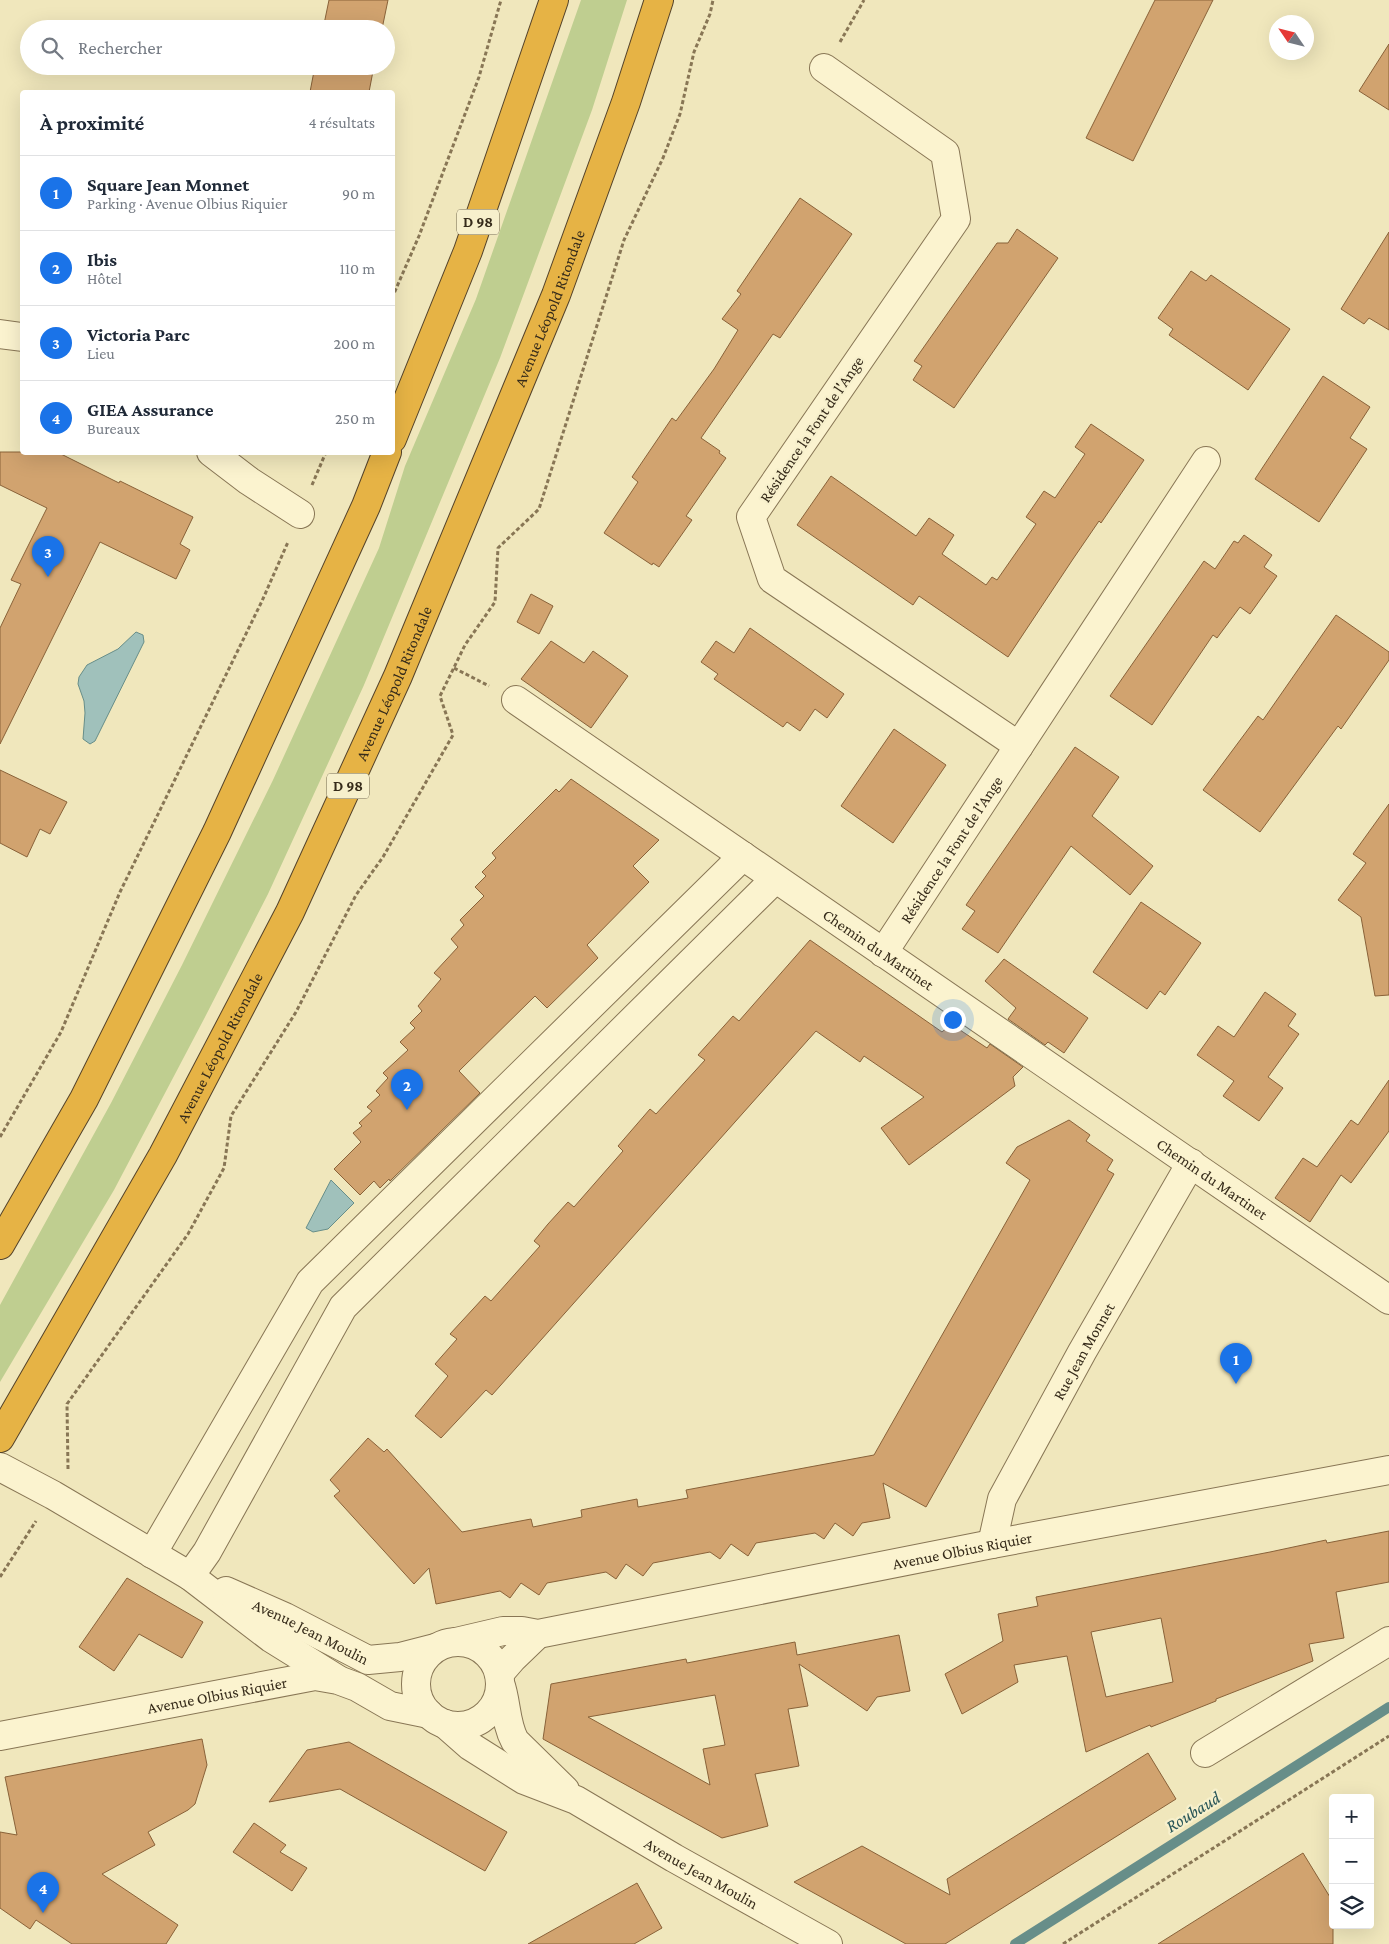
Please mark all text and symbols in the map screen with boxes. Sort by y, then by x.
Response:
north arrow [1269,15,1314,60]
search box [20,20,395,75]
icon: search [38,34,66,62]
text: Rechercher [78,37,162,58]
text: À proximité [40,111,144,135]
text: 4 résultats [308,114,375,131]
text: Square Jean Monnet [87,174,249,195]
text: 1 [53,185,59,202]
text: 90 m [342,185,375,202]
text: Parking · Avenue Olbius Riquier [87,195,288,212]
road number: D 98 [457,210,499,234]
street label: Avenue Léopold Ritondale [511,228,588,389]
text: Ibis [87,249,117,270]
text: 2 [52,260,60,277]
text: 110 m [339,260,375,277]
text: Hôtel [87,270,122,287]
text: Victoria Parc [87,324,190,345]
text: 3 [52,335,60,352]
text: 200 m [333,335,375,352]
text: Lieu [87,345,115,362]
street label: Résidence la Font de l'Ange [756,353,867,506]
text: GIEA Assurance [87,399,214,420]
text: 4 [52,410,60,427]
text: 250 m [335,410,375,427]
text: Bureaux [87,420,140,437]
pin: 3 [32,536,64,577]
street label: Avenue Léopold Ritondale [353,604,435,763]
street label: Résidence la Font de l'Ange [897,773,1006,926]
road number: D 98 [327,774,369,798]
street label: Chemin du Martinet [820,906,937,994]
street label: Avenue Léopold Ritondale [174,970,266,1126]
your location [940,1007,966,1033]
pin: 2 [391,1069,423,1110]
street label: Chemin du Martinet [1154,1135,1271,1223]
street label: Rue Jean Monnet [1050,1299,1118,1403]
pin: 1 [1220,1343,1252,1384]
street label: Avenue Olbius Riquier [891,1529,1034,1573]
street label: Avenue Jean Moulin [250,1596,372,1668]
street label: Avenue Olbius Riquier [146,1673,289,1717]
water label: Roubaud [1162,1787,1224,1836]
map controls [1329,1794,1374,1929]
button: + [1329,1794,1374,1839]
street label: Avenue Jean Moulin [641,1835,761,1912]
button: − [1329,1839,1374,1884]
pin: 4 [27,1872,59,1913]
button: layers [1329,1884,1374,1929]

